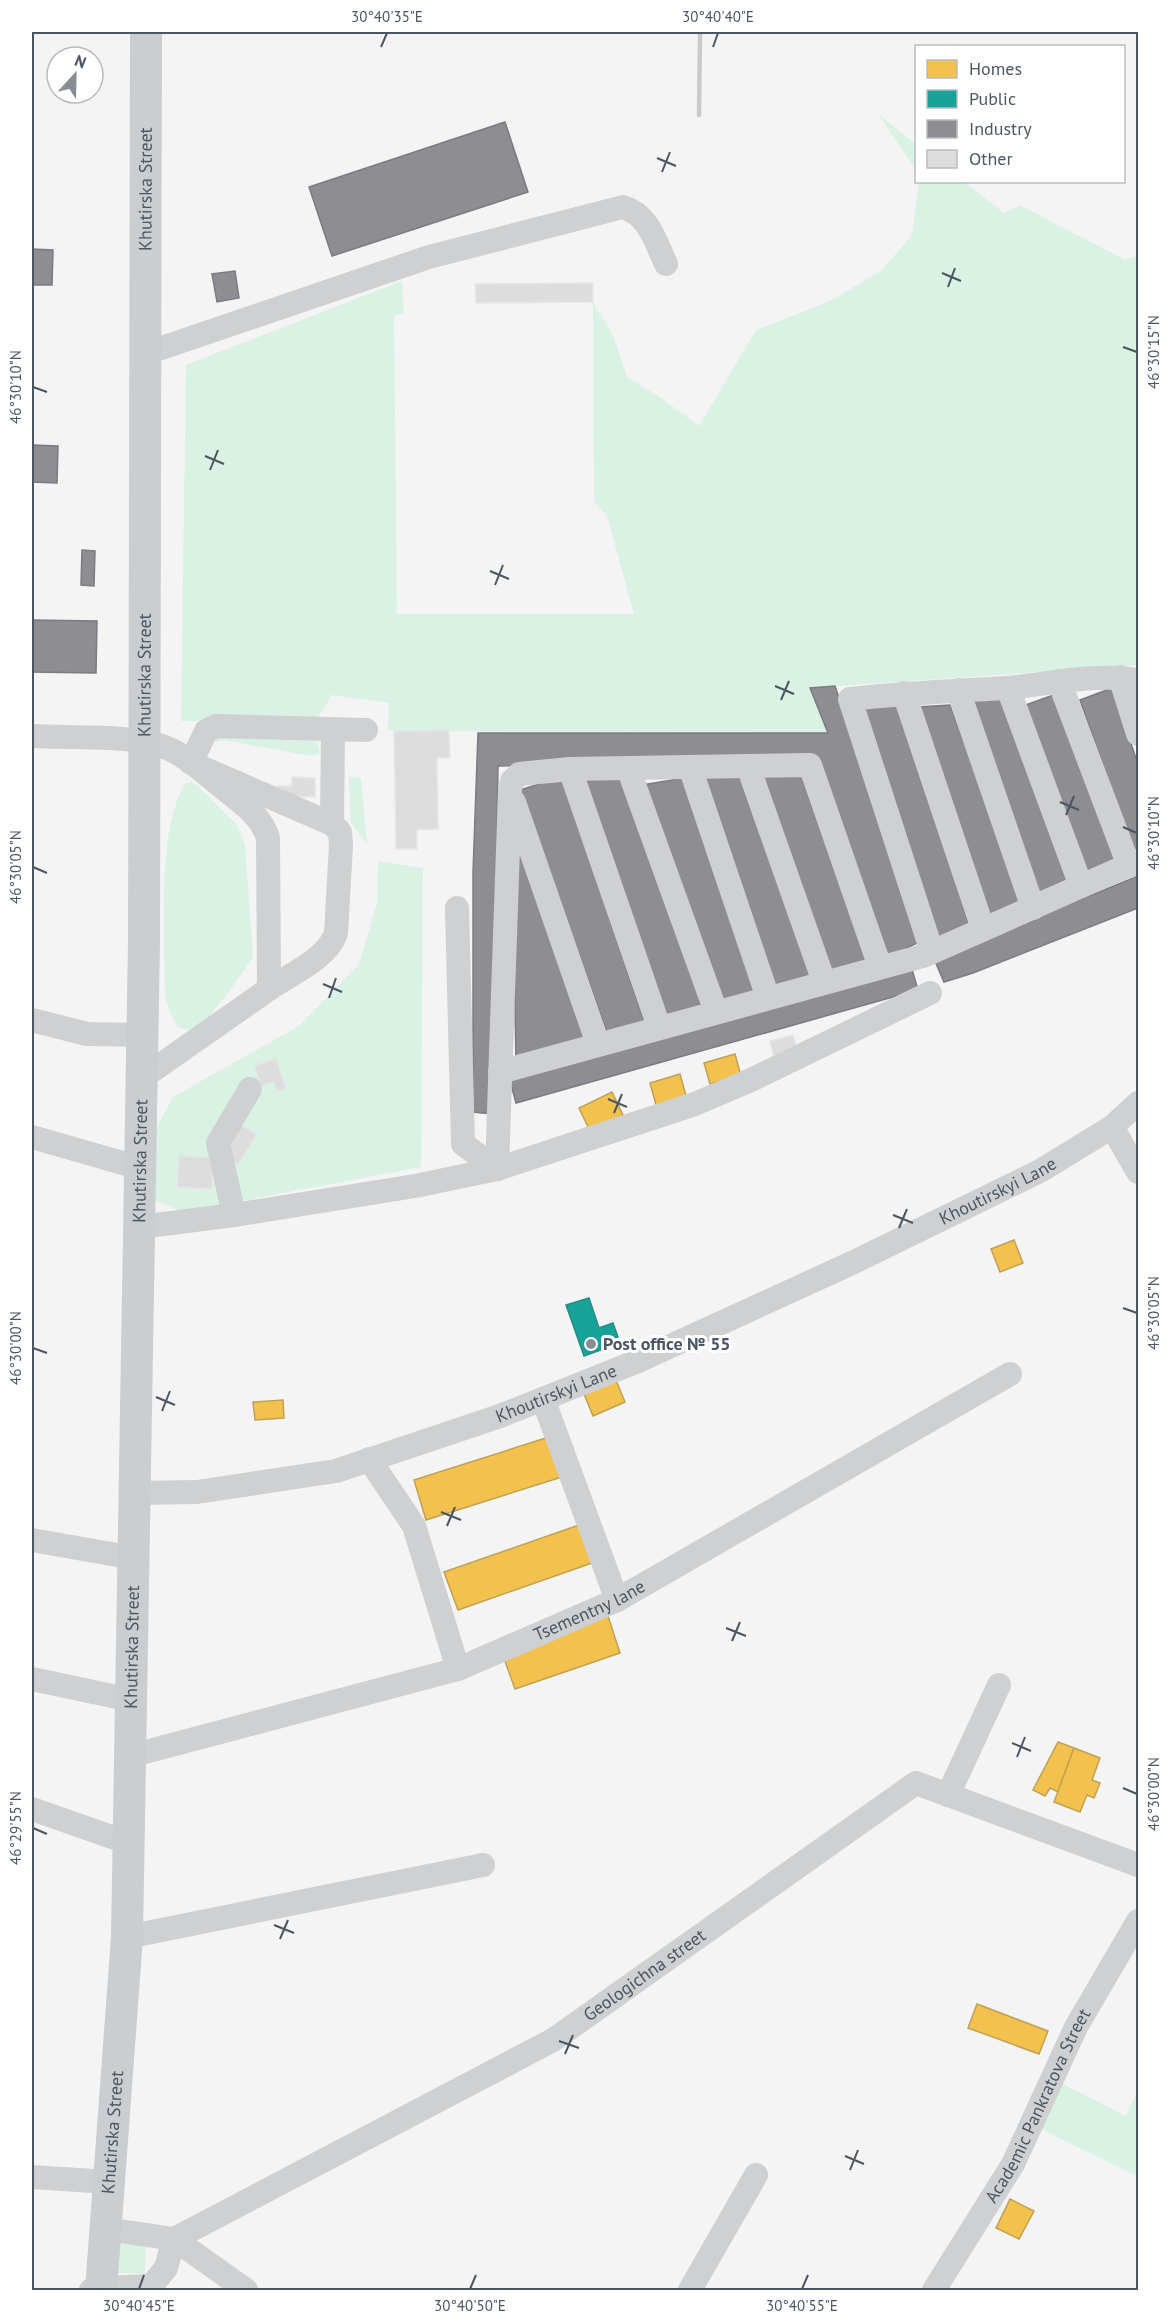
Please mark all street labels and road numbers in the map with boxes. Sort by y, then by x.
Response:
street label: Khutirska Street [134,127,157,251]
street label: Khutirska Street [132,613,156,737]
street label: Khutirska Street [127,1099,152,1223]
street label: Khoutirskyi Lane [935,1152,1061,1230]
street label: Khoutirskyi Lane [492,1359,620,1428]
street label: Tsementny lane [530,1574,649,1646]
street label: Khutirska Street [119,1585,144,1709]
street label: Geologichna street [579,1924,710,2026]
street label: Academic Pankratova Street [980,2004,1095,2207]
street label: Khutirska Street [96,2070,128,2195]

